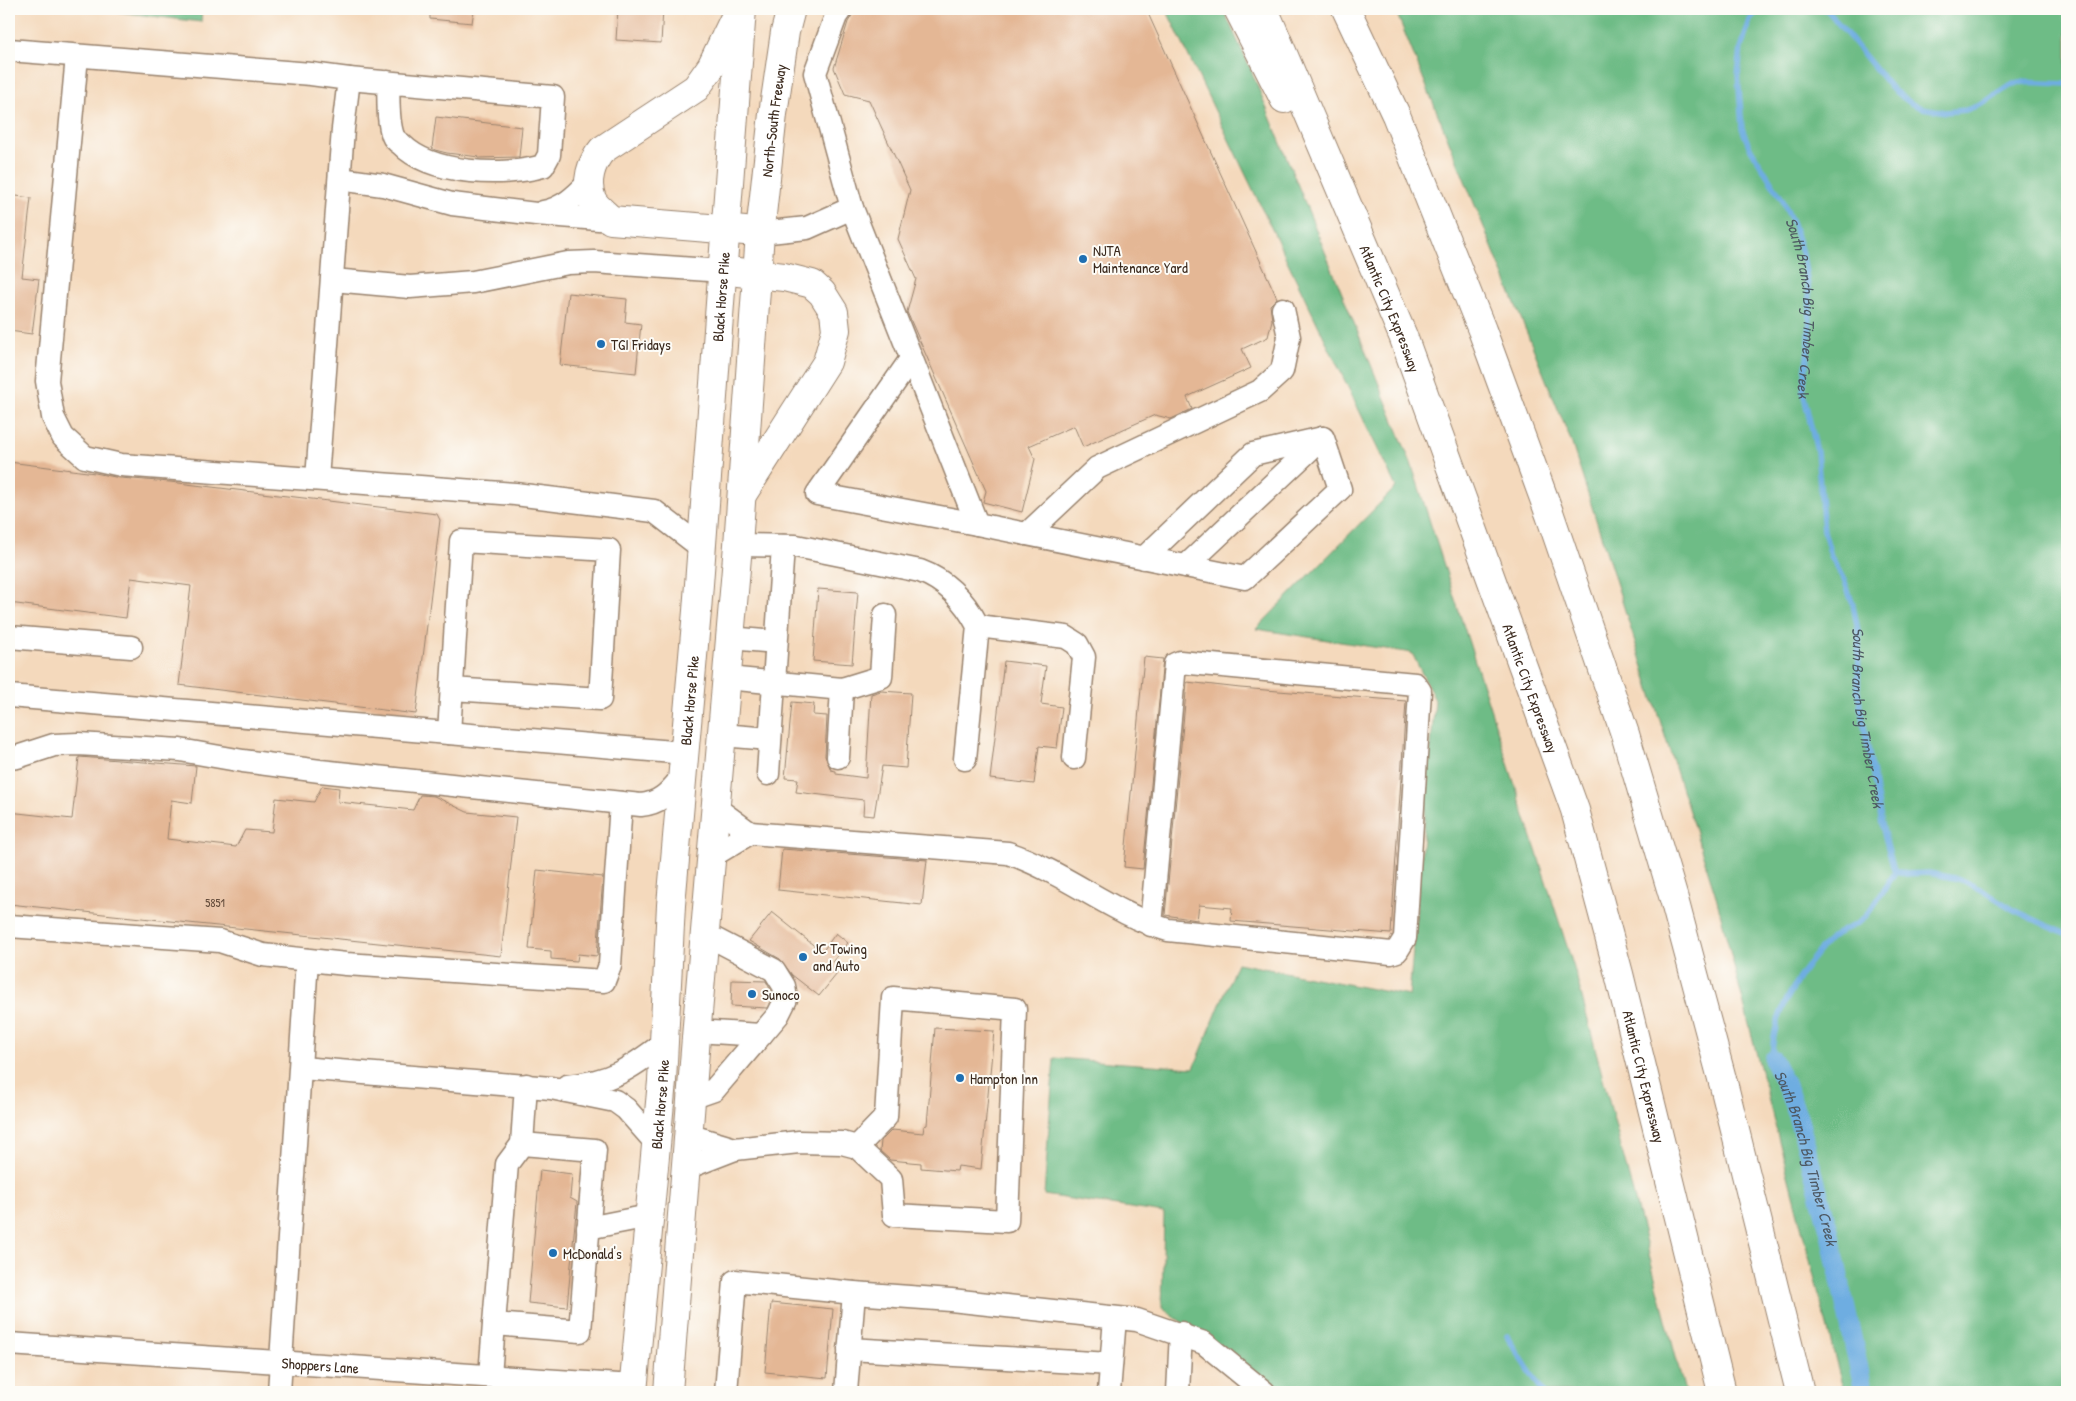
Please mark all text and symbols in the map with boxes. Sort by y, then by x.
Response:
street label: North-South Freeway [756,62,791,178]
water label: South Branch Big Timber Creek [1780,214,1821,401]
place label: NJTA Maintenance Yard [1093,240,1188,278]
street label: Atlantic City Expressway [1355,241,1426,375]
street label: Black Horse Pike [707,251,734,342]
marker: NJTA Maintenance Yard [1077,253,1089,265]
place label: TGI Fridays [611,334,671,355]
marker: TGI Fridays [595,338,607,350]
street label: Atlantic City Expressway [1498,621,1564,756]
water label: South Branch Big Timber Creek [1847,625,1890,811]
street label: Black Horse Pike [675,655,704,746]
house number: 5851 [205,894,225,911]
place label: JC Towing and Auto [813,938,867,976]
marker: JC Towing and Auto [797,951,809,963]
place label: Sunoco [762,984,800,1005]
marker: Sunoco [746,988,758,1000]
street label: Atlantic City Expressway [1618,1008,1671,1145]
street label: Black Horse Pike [645,1059,674,1150]
water label: South Branch Big Timber Creek [1769,1066,1843,1249]
place label: Hampton Inn [970,1068,1038,1089]
marker: Hampton Inn [954,1072,966,1084]
place label: McDonald's [563,1243,622,1264]
marker: McDonald's [547,1247,559,1259]
street label: Shoppers Lane [281,1352,360,1378]

